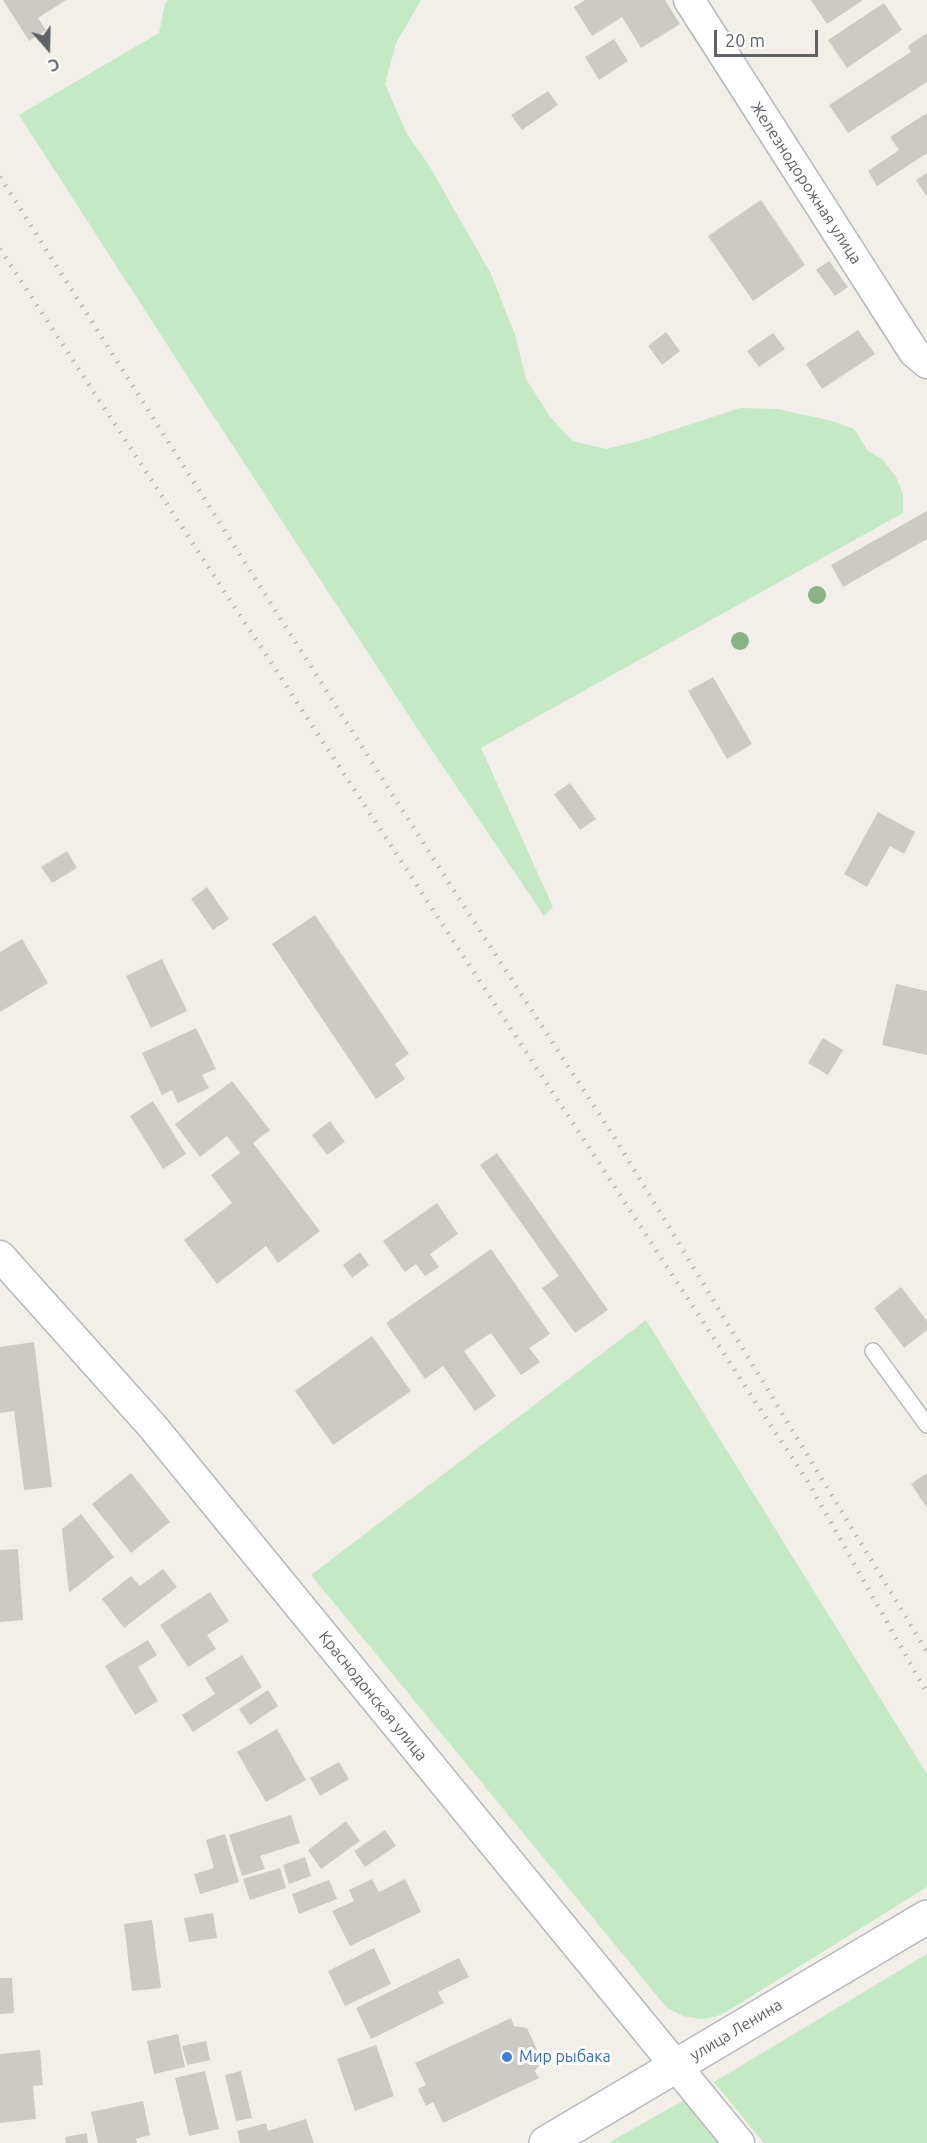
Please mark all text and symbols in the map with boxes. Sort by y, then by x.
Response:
north arrow [18,18,78,78]
scale bar [717,18,820,56]
text: 20 m [725,30,765,50]
text: С [46,55,62,75]
street label: Железнодорожная улица [746,98,866,268]
street label: Краснодонская улица [315,1627,431,1765]
street label: улица Ленина [687,1995,785,2065]
place label: Мир рыбака [519,2047,611,2067]
marker: Мир рыбака [500,2050,514,2064]

